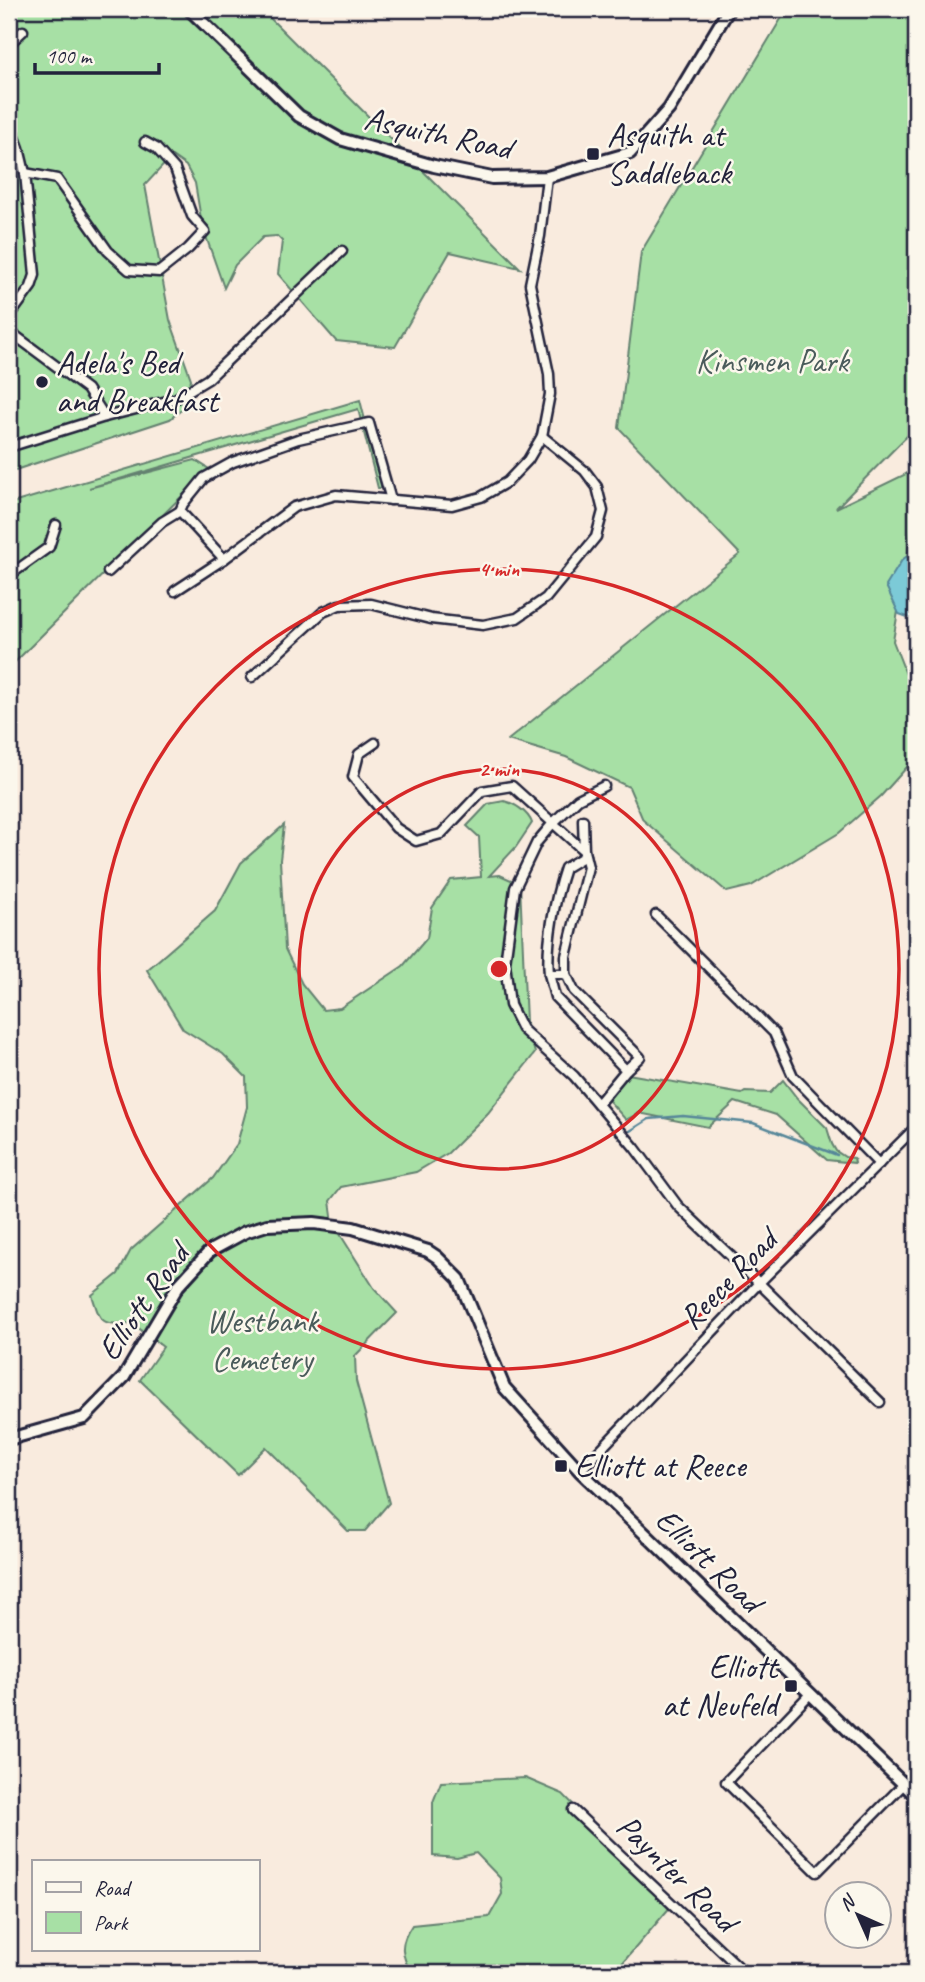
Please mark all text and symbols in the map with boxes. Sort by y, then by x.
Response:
scale bar [35,32,159,76]
text: 100 m [46,43,93,69]
street label: Asquith Road [361,97,520,170]
place label: Asquith at Saddleback [607,114,733,194]
marker: Asquith at Saddleback [585,146,601,162]
park label: Kinsmen Park [696,340,850,382]
place label: Adela's Bed and Breakfast [56,342,221,422]
marker: Adela's Bed and Breakfast [34,374,50,390]
text: 4 min [479,556,519,582]
text: 2 min [479,756,519,782]
centre of rings [487,957,511,981]
street label: Reece Road [670,1216,790,1338]
street label: Elliott Road [88,1231,201,1368]
park label: Westbank Cemetery [206,1300,320,1380]
place label: Elliott at Reece [575,1445,748,1487]
marker: Elliott at Reece [553,1458,569,1474]
street label: Elliott Road [647,1499,775,1625]
place label: Elliott at Neufeld [662,1646,782,1726]
marker: Elliott at Neufeld [783,1678,799,1694]
street label: Paynter Road [608,1805,750,1944]
legend [32,1860,259,1951]
text: Road [94,1875,133,1901]
north arrow [824,1881,894,1951]
text: N [834,1889,862,1916]
text: Park [94,1910,129,1936]

